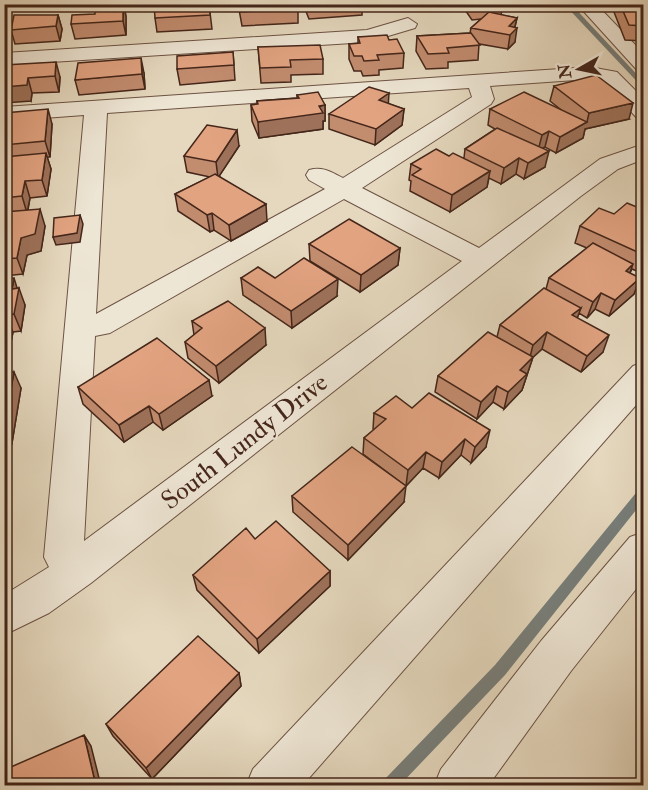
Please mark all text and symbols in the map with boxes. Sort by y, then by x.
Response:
north arrow [549,39,609,99]
text: N [554,62,576,81]
street label: South Lundy Drive [155,367,334,517]

